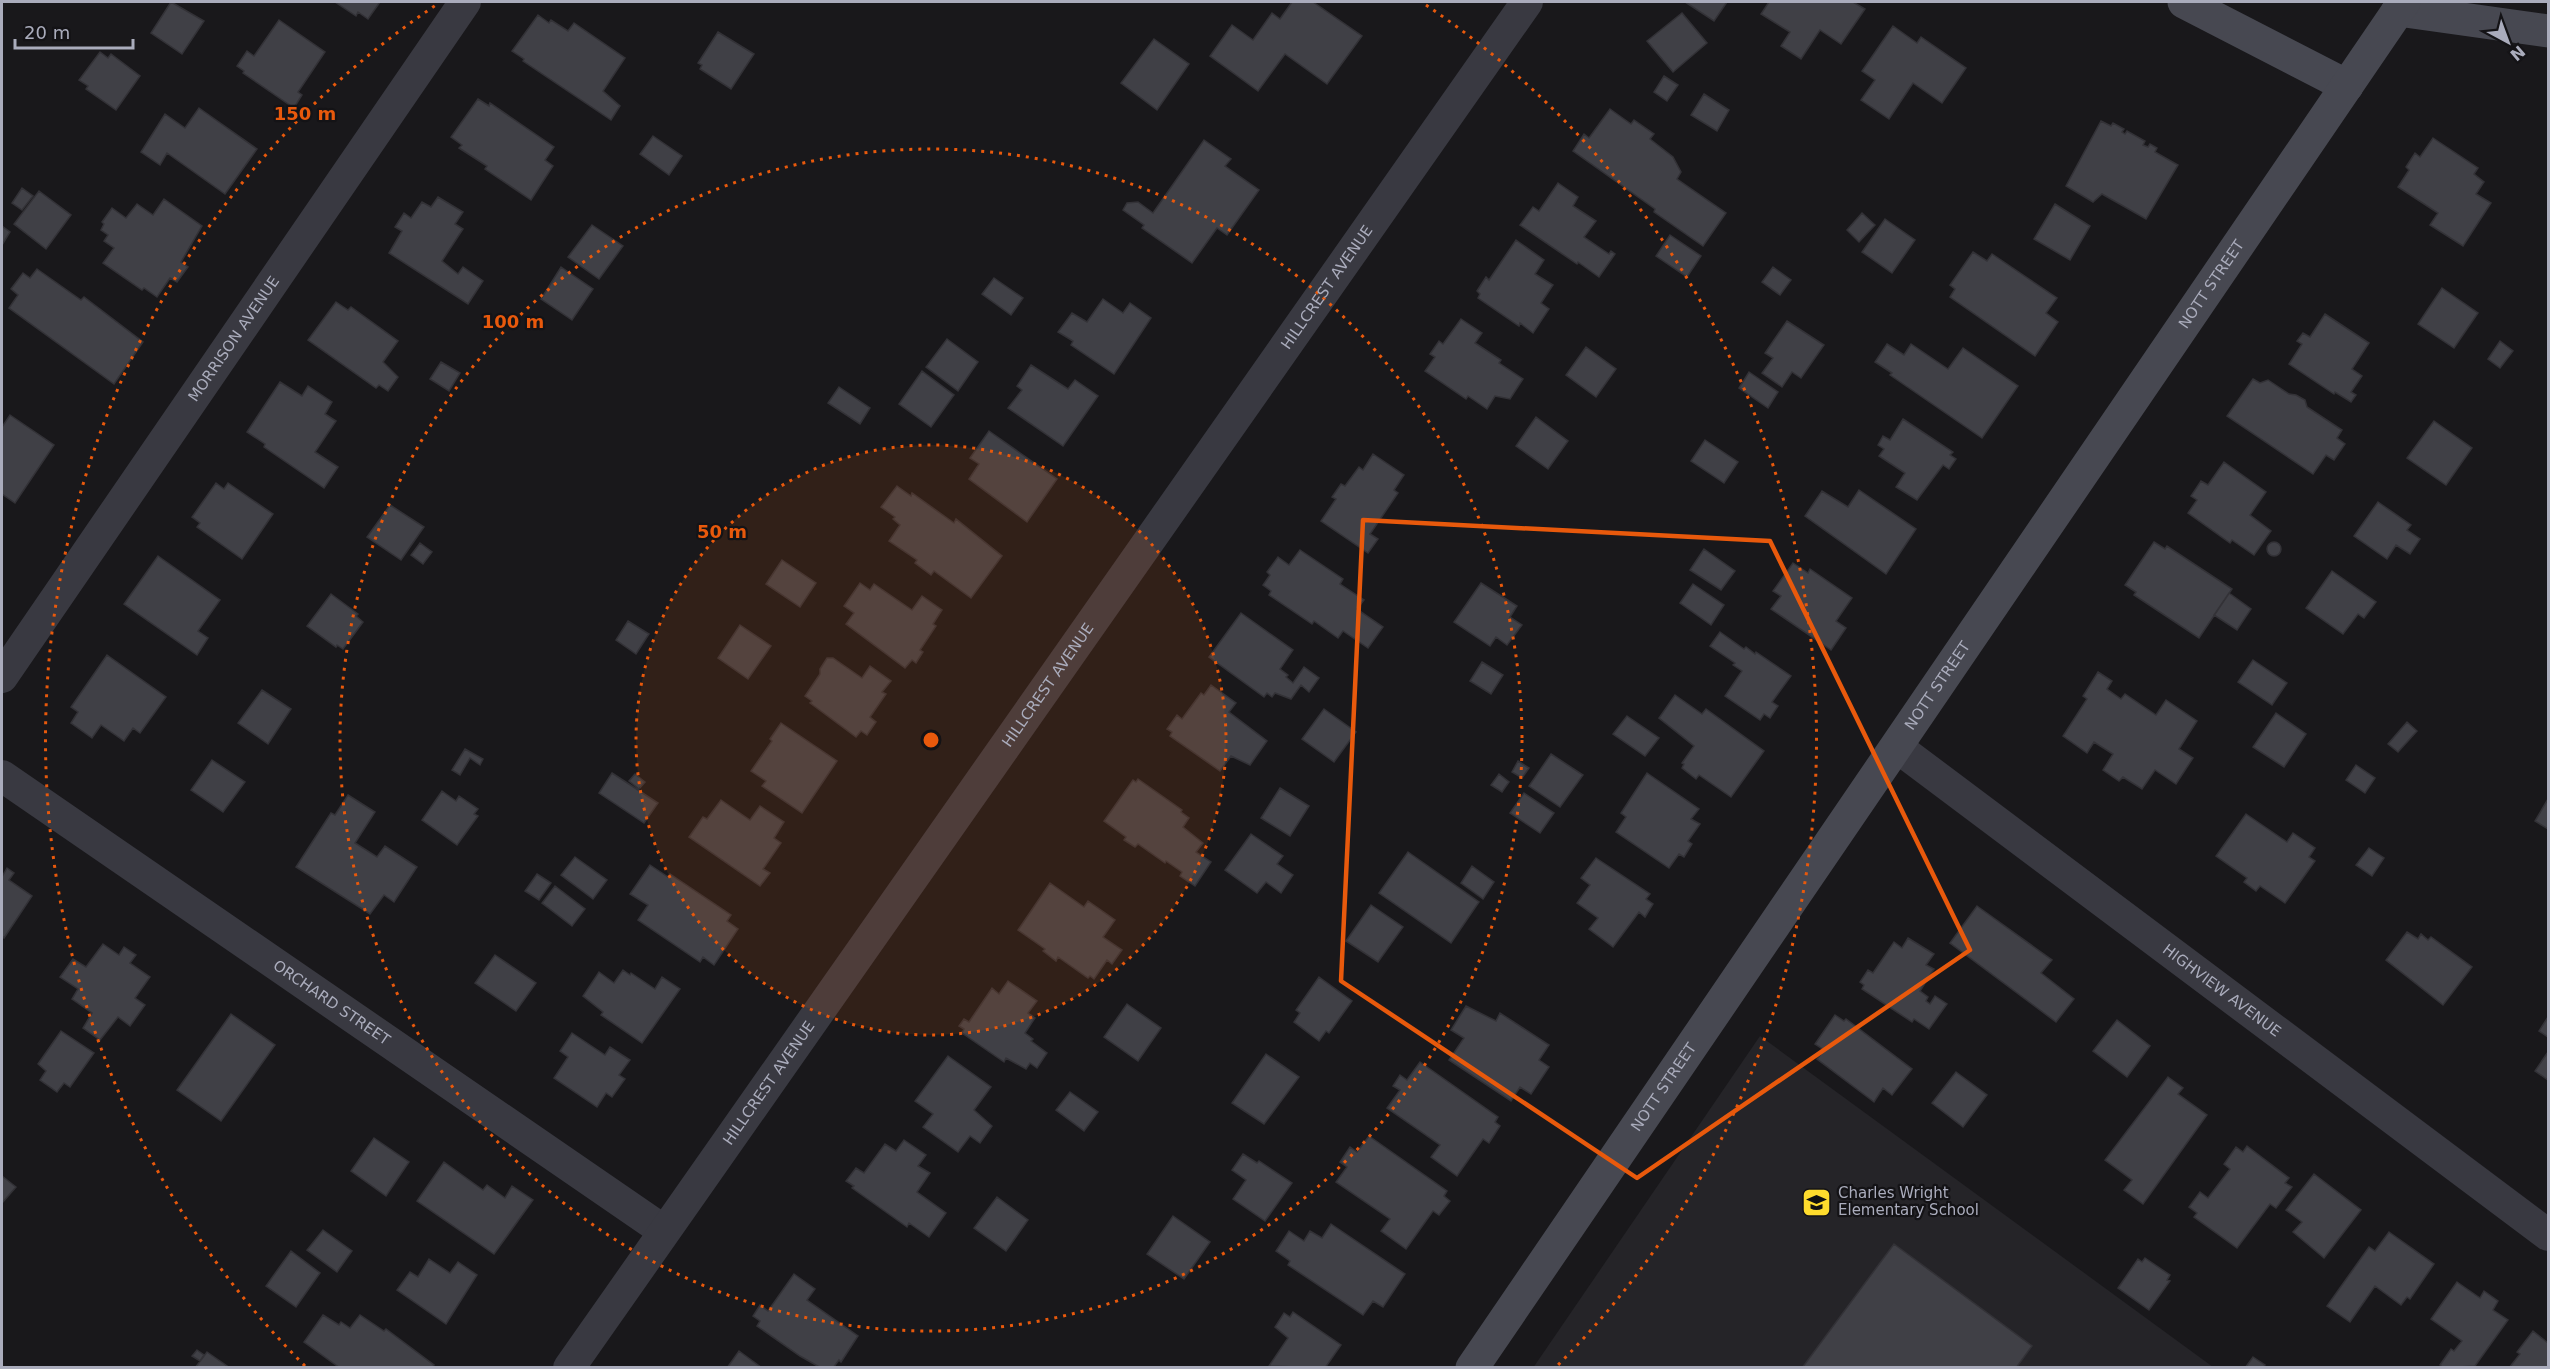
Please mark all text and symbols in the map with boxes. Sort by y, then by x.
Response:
scale bar [15,12,134,50]
north arrow [2478,12,2538,72]
text: 20 m [24,22,70,43]
text: N [2506,41,2529,65]
text: 150 m [274,103,336,124]
street label: HILLCREST AVENUE [1277,222,1377,353]
street label: NOTT STREET [2175,236,2248,332]
street label: MORRISON AVENUE [185,273,283,405]
text: 100 m [482,311,544,332]
text: 50 m [697,521,747,542]
street label: HILLCREST AVENUE [998,620,1097,751]
street label: NOTT STREET [1901,637,1975,733]
centre of rings [921,730,941,750]
street label: HIGHVIEW AVENUE [2159,940,2285,1041]
street label: ORCHARD STREET [270,956,394,1049]
street label: HILLCREST AVENUE [719,1018,818,1148]
street label: NOTT STREET [1627,1039,1701,1135]
place label: Charles Wright Elementary School [1838,1184,1979,1219]
school or university icon: Charles Wright Elementary School [1801,1186,1833,1218]

